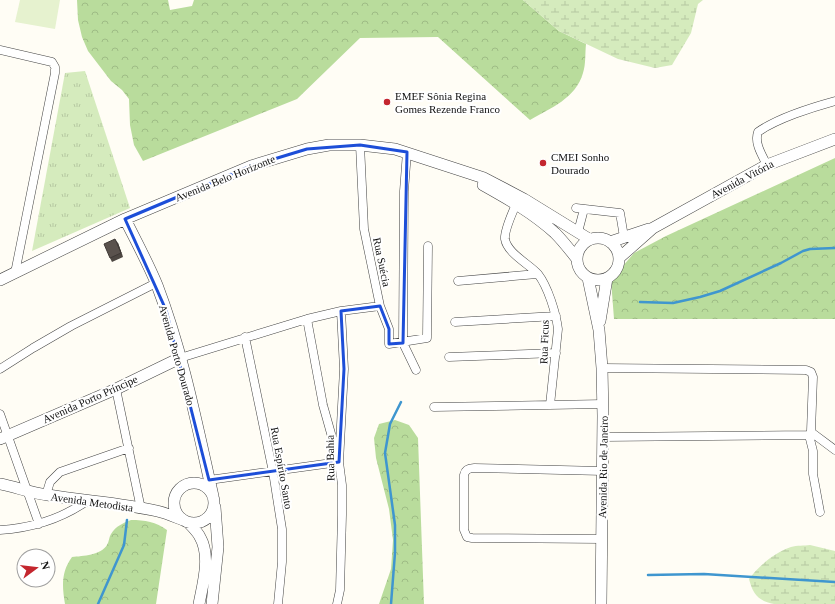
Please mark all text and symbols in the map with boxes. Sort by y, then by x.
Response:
place label: EMEF Sônia Regina Gomes Rezende Franco [395,90,501,115]
marker: EMEF Sônia Regina Gomes Rezende Franco [382,97,392,107]
place label: CMEI Sonho Dourado [551,151,610,176]
street label: Avenida Belo Horizonte [173,152,277,204]
street label: Avenida Vitória [709,157,776,201]
marker: CMEI Sonho Dourado [538,158,548,168]
street label: Rua Suécia [371,236,393,288]
street label: Avenida Porto Dourado [157,303,197,407]
street label: Rua Ficus [537,320,551,364]
street label: Avenida Porto Príncipe [41,373,139,425]
street label: Avenida Rio de Janeiro [596,415,610,518]
street label: Rua Espírito Santo [269,426,295,510]
street label: Rua Bahia [324,435,336,481]
street label: Avenida Metodista [50,490,134,514]
north arrow [16,548,56,588]
text: N [39,560,52,571]

